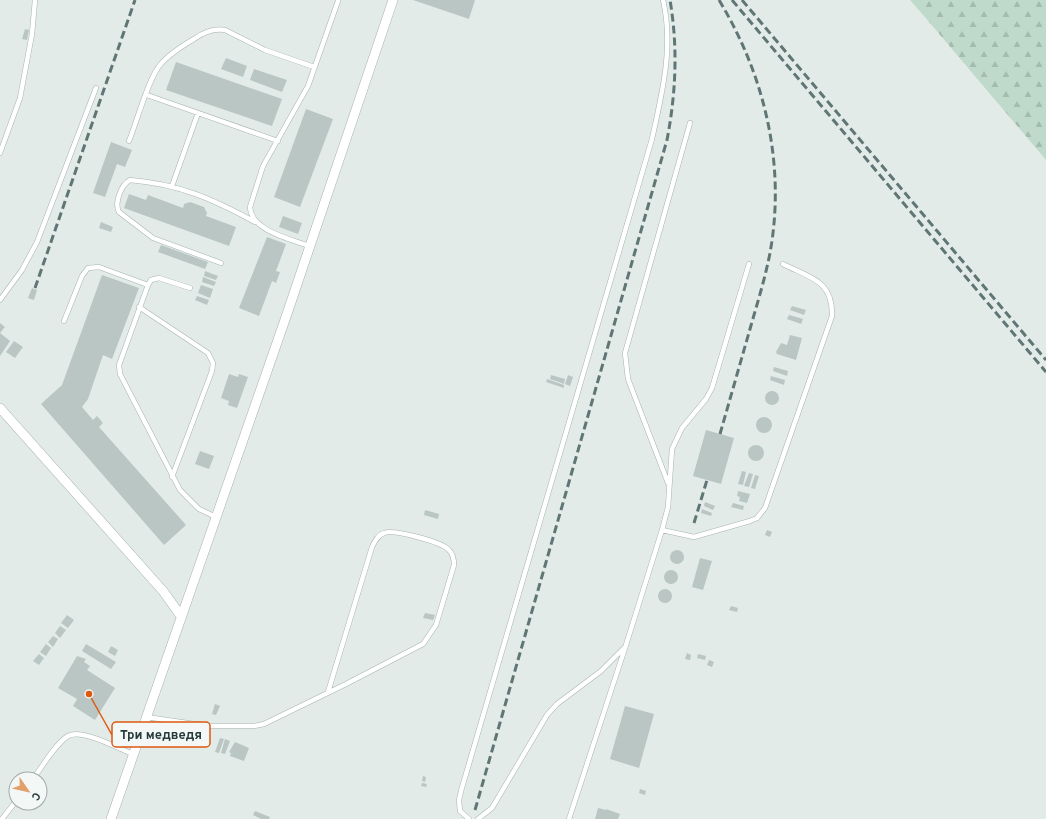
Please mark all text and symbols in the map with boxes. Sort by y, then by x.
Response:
callout: Три медведя [112,722,210,747]
text: Три медведя [120,728,202,744]
north arrow [8,771,48,811]
text: С [28,789,43,803]

